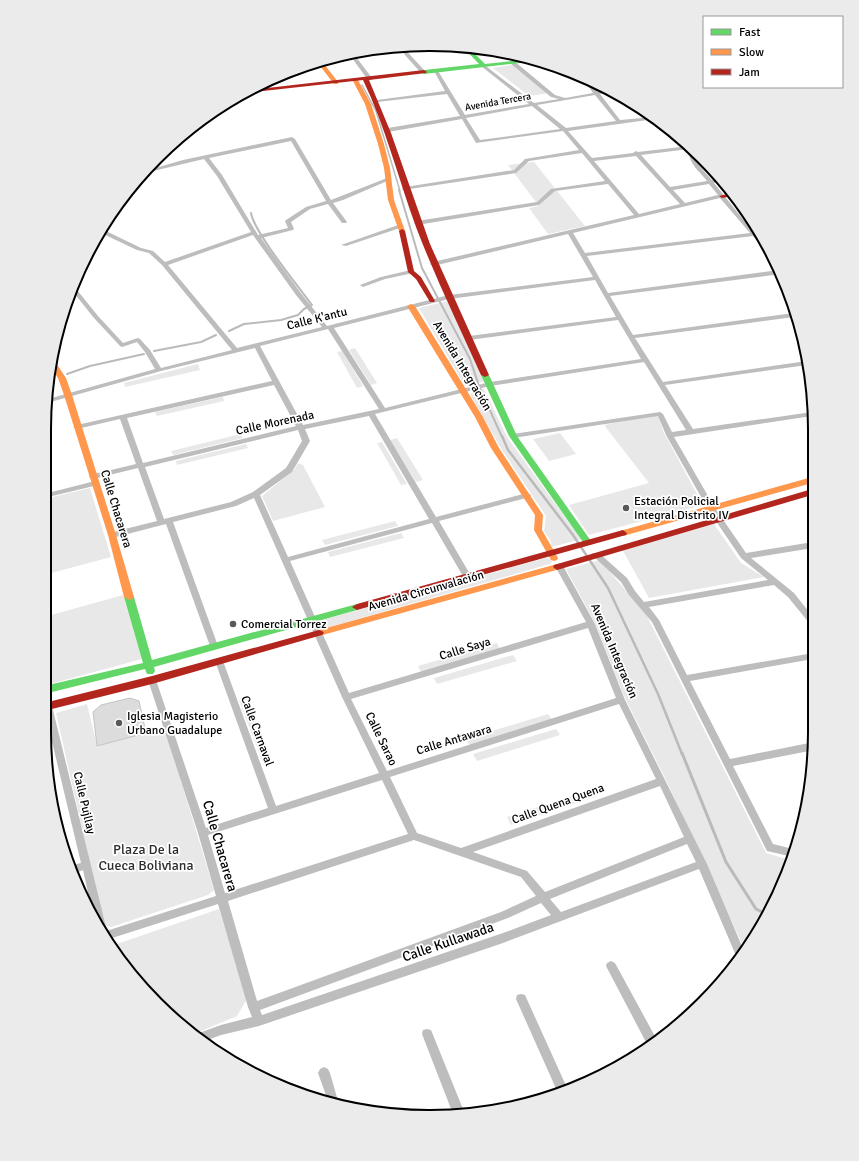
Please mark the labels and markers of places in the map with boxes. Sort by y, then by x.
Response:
place label: Estación Policial Integral Distrito IV [634,494,729,523]
marker: Estación Policial Integral Distrito IV [621,503,631,513]
place label: Comercial Torrez [241,617,327,632]
marker: Comercial Torrez [228,619,238,629]
place label: Iglesia Magisterio Urbano Guadalupe [127,709,222,738]
marker: Iglesia Magisterio Urbano Guadalupe [114,718,124,728]

